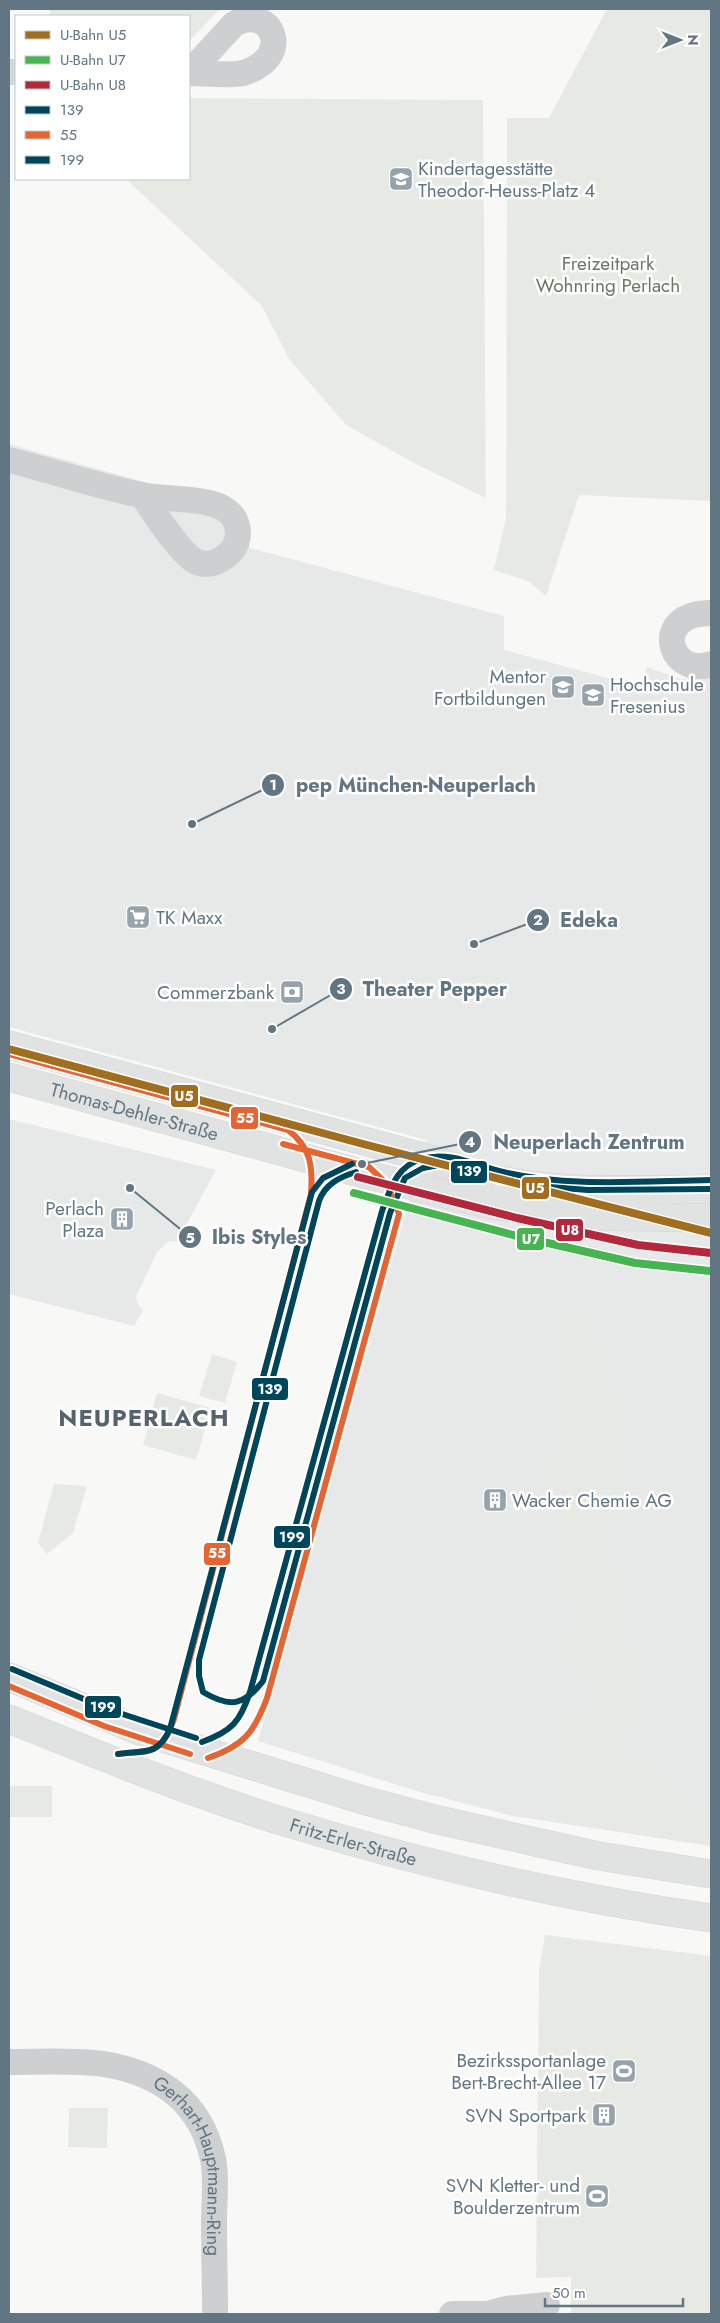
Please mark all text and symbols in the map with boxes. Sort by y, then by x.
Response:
legend [15,15,190,180]
north arrow [655,15,705,65]
text: U-Bahn U5 [60,24,126,46]
text: N [683,34,703,46]
text: U-Bahn U7 [60,49,126,71]
text: U-Bahn U8 [60,74,126,96]
text: 139 [60,99,84,121]
text: 55 [60,124,77,146]
text: 199 [60,149,84,171]
place label: Kindertagesstätte Theodor-Heuss-Platz 4 [418,155,595,204]
school or university icon: Kindertagesstätte Theodor-Heuss-Platz 4 [388,166,414,192]
park label: Freizeitpark Wohnring Perlach [536,250,680,299]
place label: Mentor Fortbildungen [434,663,546,712]
place label: Hochschule Fresenius [610,671,704,720]
school or university icon: Mentor Fortbildungen [550,674,576,700]
school or university icon: Hochschule Fresenius [580,682,606,708]
callout: pep München-Neuperlach [261,767,546,802]
text: pep München-Neuperlach [296,771,536,800]
text: 1 [269,774,277,796]
callout: Edeka [525,903,628,938]
supermarket icon: TK Maxx [125,904,151,930]
place label: TK Maxx [156,904,222,931]
text: Edeka [560,906,618,935]
text: 2 [533,909,543,931]
callout: Theater Pepper [328,971,518,1006]
text: Theater Pepper [363,975,508,1004]
text: 3 [336,978,346,1000]
place label: Commerzbank [157,979,275,1006]
bank icon: Commerzbank [279,979,305,1005]
street label: Thomas-Dehler-Straße [47,1075,222,1147]
line badge: U5 [170,1084,199,1108]
text: U5 [175,1086,193,1106]
line badge: 55 [230,1106,259,1130]
text: 55 [236,1108,254,1128]
callout: Neuperlach Zentrum [458,1124,694,1159]
text: Neuperlach Zentrum [493,1128,685,1157]
text: 4 [465,1131,475,1153]
line badge: 139 [450,1160,488,1184]
text: 139 [456,1161,482,1181]
line badge: U5 [521,1176,550,1200]
text: U5 [526,1178,544,1198]
place label: Perlach Plaza [45,1195,104,1244]
building icon: Perlach Plaza [109,1206,135,1232]
line badge: U8 [555,1218,584,1242]
callout: Ibis Styles [177,1220,317,1255]
text: U8 [561,1220,580,1240]
text: Ibis Styles [212,1223,306,1252]
text: 5 [185,1227,195,1249]
line badge: U7 [516,1227,545,1251]
text: U7 [522,1229,541,1249]
line badge: 139 [251,1377,289,1401]
text: 139 [257,1379,283,1399]
district label: NEUPERLACH [58,1400,230,1435]
building icon: Wacker Chemie AG [482,1487,508,1513]
place label: Wacker Chemie AG [512,1487,672,1514]
line badge: 199 [273,1525,311,1549]
text: 199 [279,1527,305,1547]
line badge: 55 [203,1542,231,1566]
text: 55 [208,1543,226,1563]
line badge: 199 [84,1695,122,1719]
text: 199 [90,1697,116,1717]
street label: Fritz-Erler-Straße [287,1811,420,1872]
place label: Bezirkssportanlage Bert-Brecht-Allee 17 [451,2047,606,2096]
sports icon: Bezirkssportanlage Bert-Brecht-Allee 17 [611,2058,637,2084]
street label: Gerhart-Hauptmann-Ring [148,2069,229,2256]
place label: SVN Sportpark [465,2102,587,2129]
building icon: SVN Sportpark [591,2102,617,2128]
place label: SVN Kletter- und Boulderzentrum [446,2172,580,2221]
sports icon: SVN Kletter- und Boulderzentrum [584,2183,610,2209]
scale bar [545,2276,682,2308]
text: 50 m [552,2282,586,2304]

